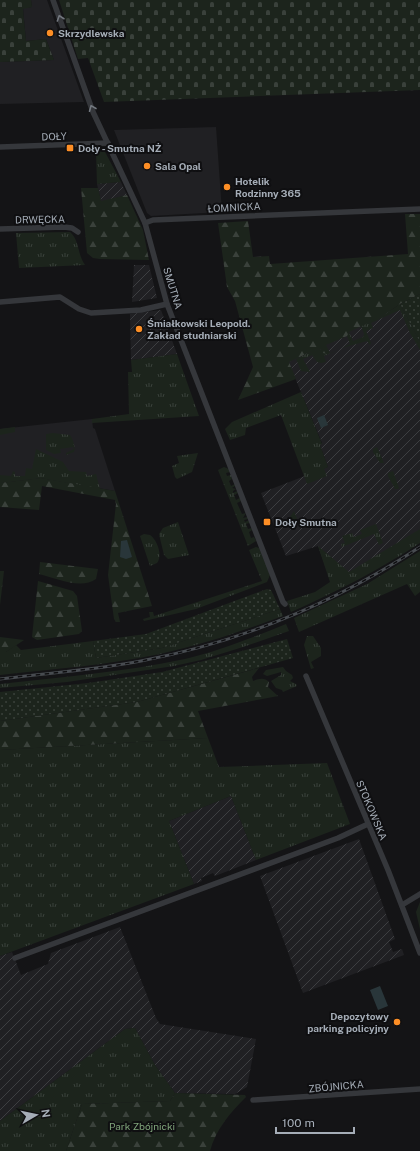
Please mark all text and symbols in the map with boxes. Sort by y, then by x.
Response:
one-way arrow [56,15,64,22]
place label: Skrzydlewska [58,27,125,39]
marker: Skrzydlewska [45,28,55,38]
one-way arrow [89,104,97,112]
street label: DOŁY [41,130,67,142]
place label: Doły - Smutna NŻ [78,142,162,154]
marker: Doły - Smutna NŻ [65,143,75,153]
place label: Sala Opal [155,160,201,172]
marker: Sala Opal [142,161,152,171]
place label: Hotelik Rodzinny 365 [235,175,301,199]
marker: Hotelik Rodzinny 365 [222,182,232,192]
street label: ŁOMNICKA [207,200,261,214]
street label: DRWĘCKA [15,213,65,225]
street label: SMUTNA [161,266,185,310]
place label: Śmiałkowski Leopold. Zakład studniarski [147,317,251,341]
marker: Śmiałkowski Leopold. Zakład studniarski [134,324,144,334]
place label: Doły Smutna [275,516,337,528]
marker: Doły Smutna [262,517,272,527]
street label: STOKOWSKA [354,778,390,842]
place label: Depozytowy parking policyjny [307,1010,389,1034]
marker: Depozytowy parking policyjny [392,1017,402,1027]
street label: ZBÓJNICKA [308,1078,364,1094]
north arrow [16,1095,56,1135]
text: N [39,1108,52,1119]
scale bar [276,1109,354,1135]
text: 100 m [282,1116,315,1130]
park label: Park Zbójnicki [109,1120,175,1132]

